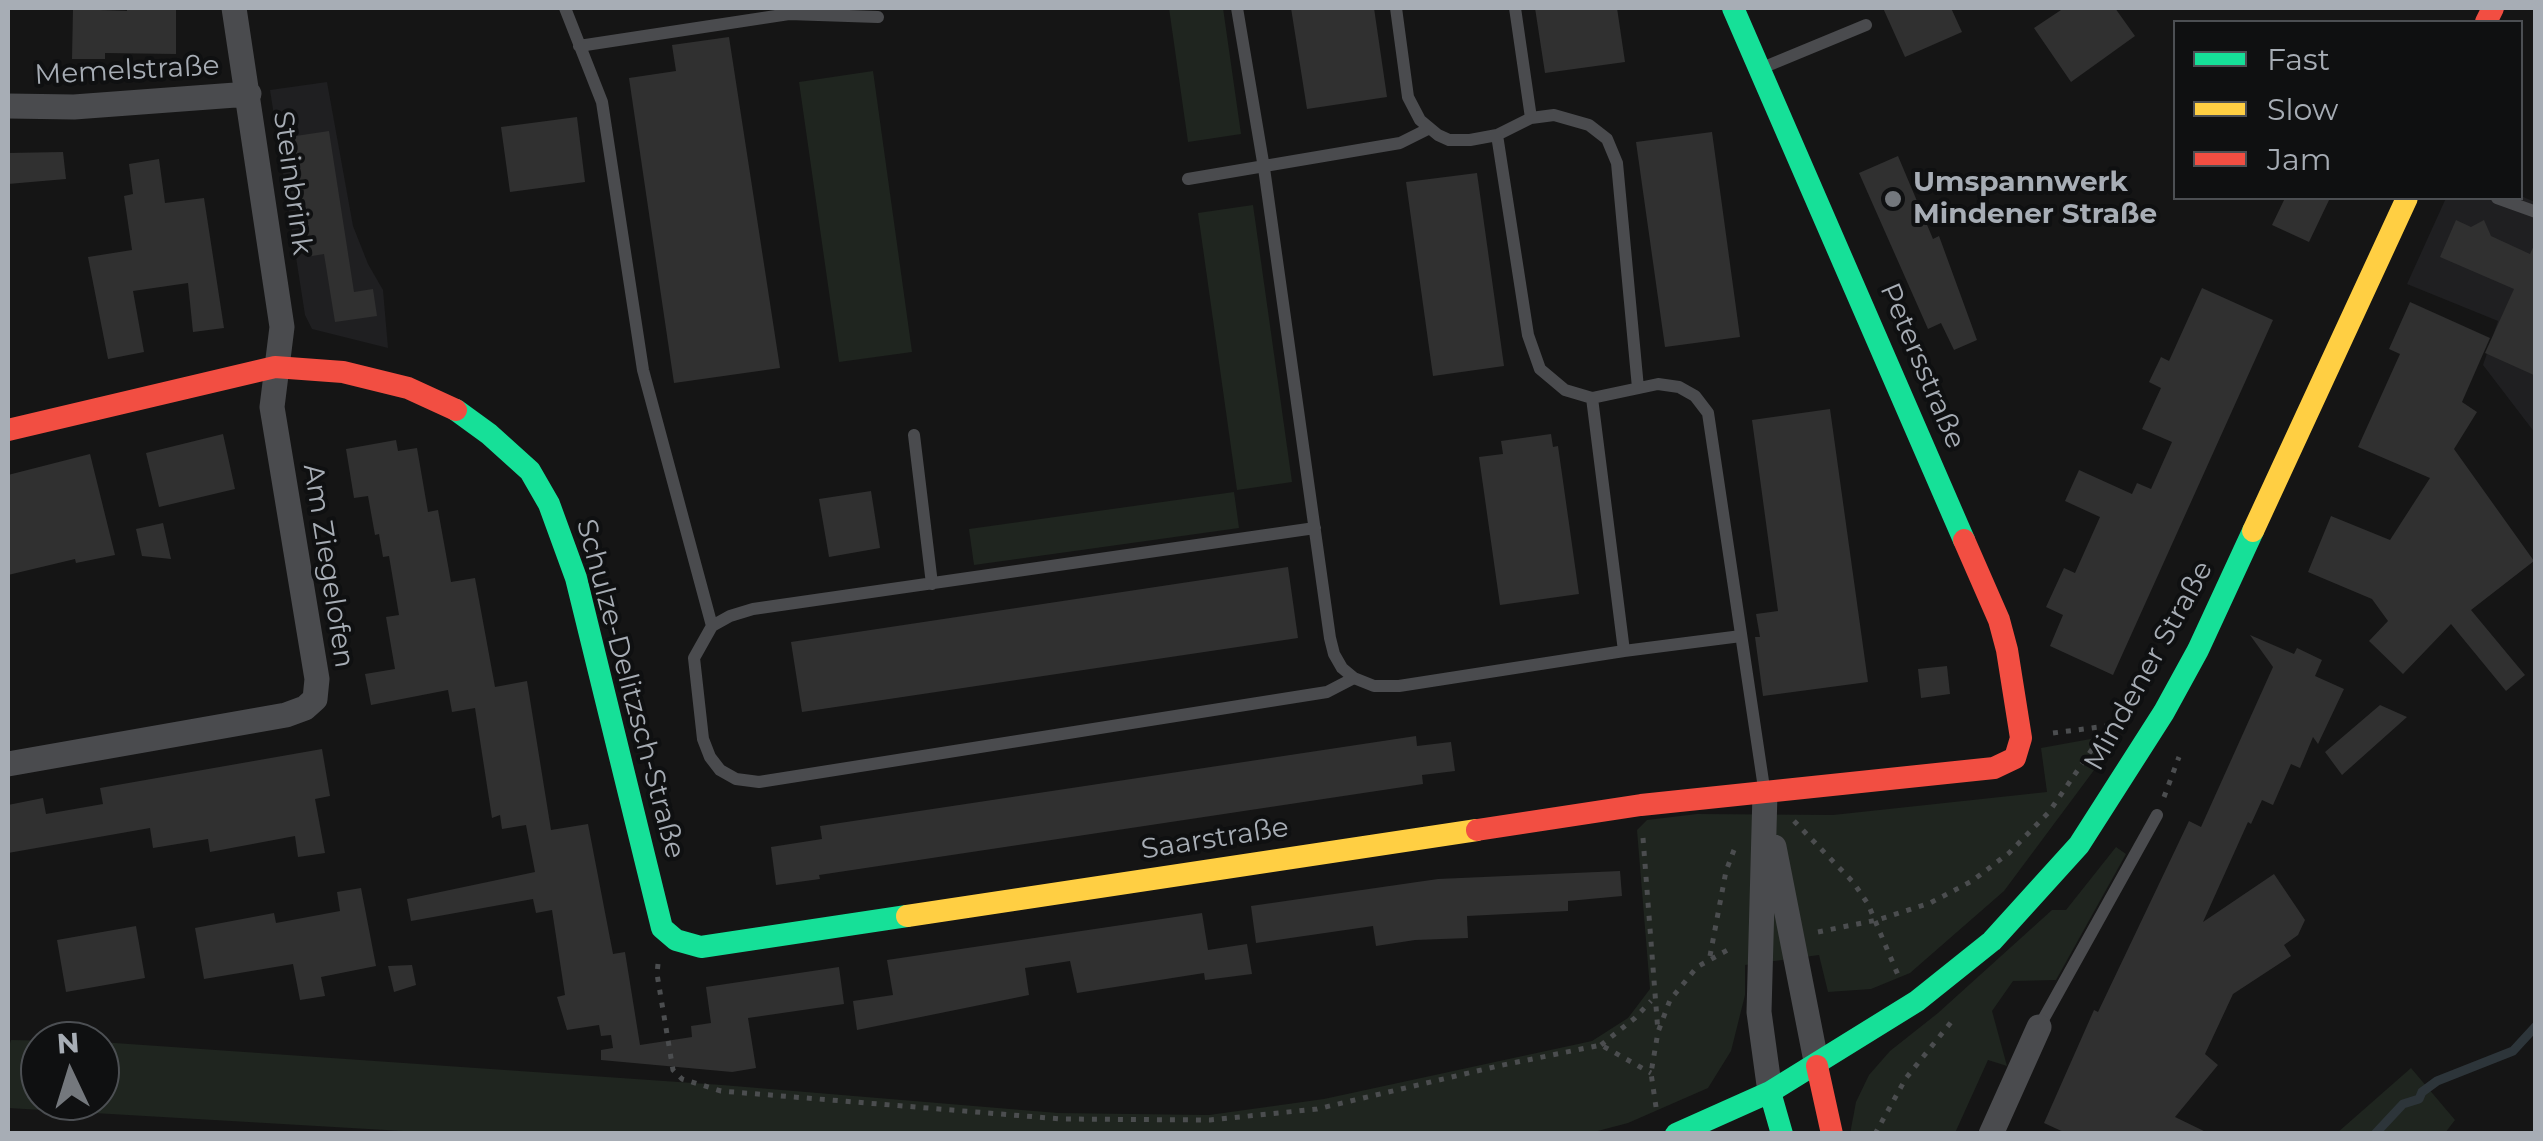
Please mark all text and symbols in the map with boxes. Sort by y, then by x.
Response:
legend [2173,20,2523,200]
text: Fast [2267,41,2330,78]
street label: Memelstraße [34,49,220,93]
text: Slow [2267,91,2338,128]
street label: Steinbrink [265,109,319,257]
text: Jam [2267,141,2332,178]
place label: Umspannwerk Mindener Straße [1913,166,2157,232]
marker: Umspannwerk Mindener Straße [1882,188,1904,210]
street label: Petersstraße [1872,278,1972,454]
street label: Am Ziegelofen [295,462,361,670]
street label: Schulze-Delitzsch-Straße [569,516,691,862]
street label: Mindener Straße [2078,555,2220,777]
street label: Saarstraße [1139,811,1291,867]
north arrow [20,1021,120,1121]
text: N [56,1025,81,1061]

